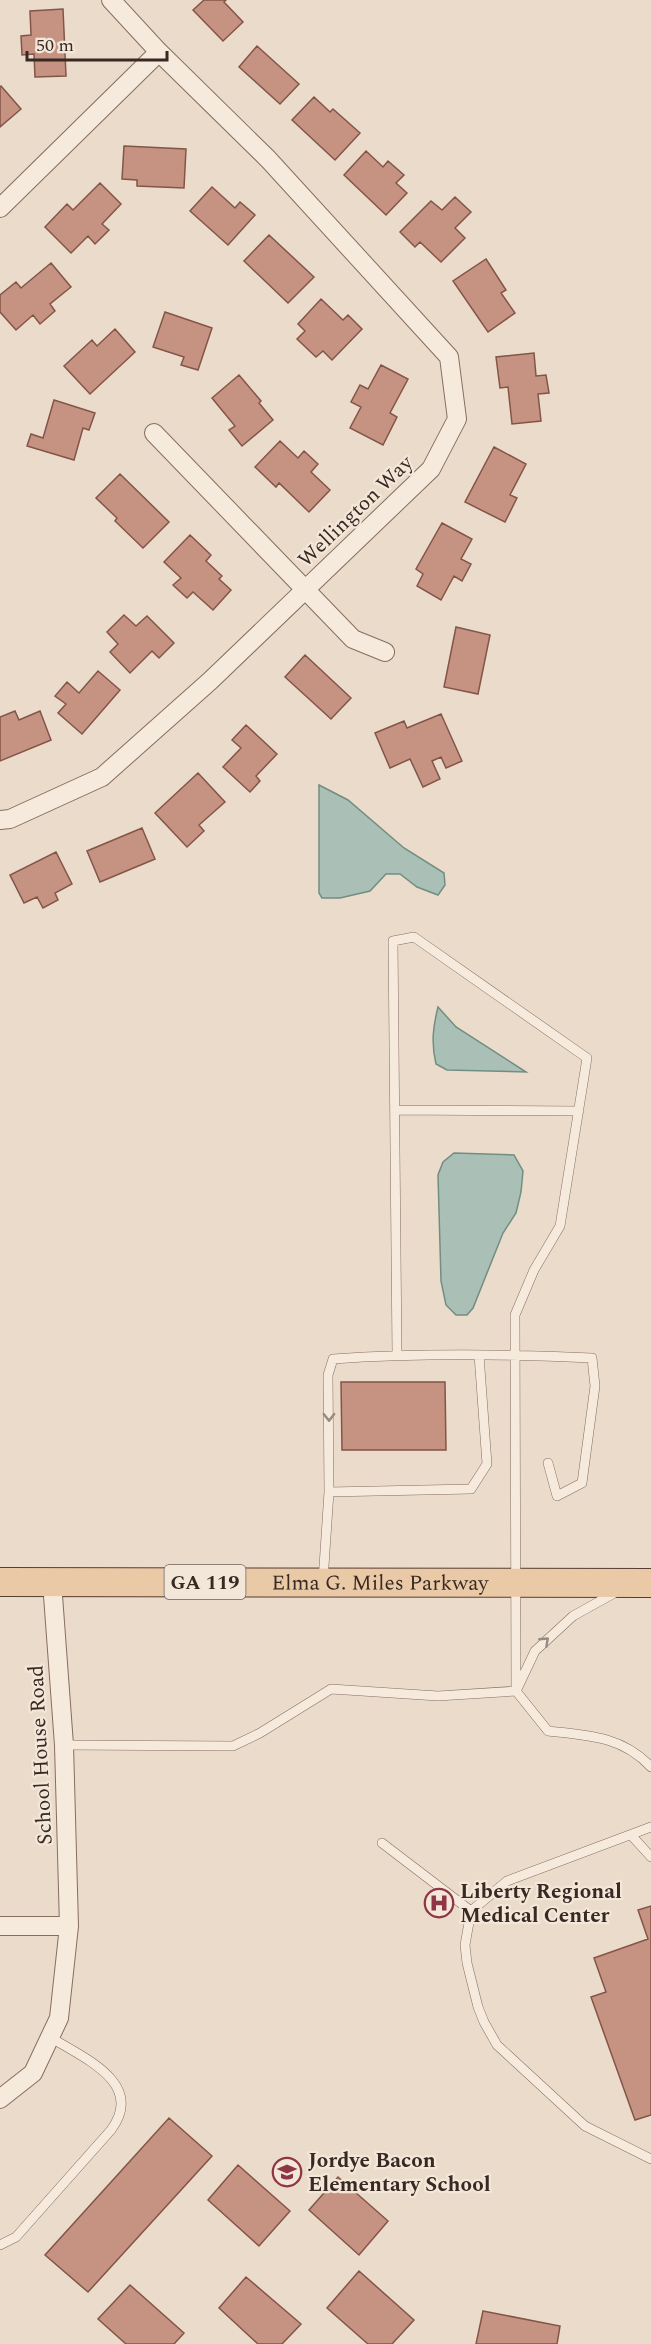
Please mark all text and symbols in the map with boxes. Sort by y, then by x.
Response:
scale bar [27,24,166,62]
text: 50 m [36,32,74,59]
street label: Wellington Way [291,448,421,575]
one-way arrow [323,1413,335,1422]
road number: GA 119 [164,1565,246,1599]
street label: Elma G. Miles Parkway [272,1567,489,1600]
one-way arrow [538,1638,549,1649]
street label: School House Road [20,1664,62,1846]
place label: Liberty Regional Medical Center [460,1876,622,1932]
hospital icon: Liberty Regional Medical Center [423,1887,455,1919]
place label: Jordye Bacon Elementary School [308,2145,491,2201]
school or university icon: Jordye Bacon Elementary School [271,2156,303,2188]

